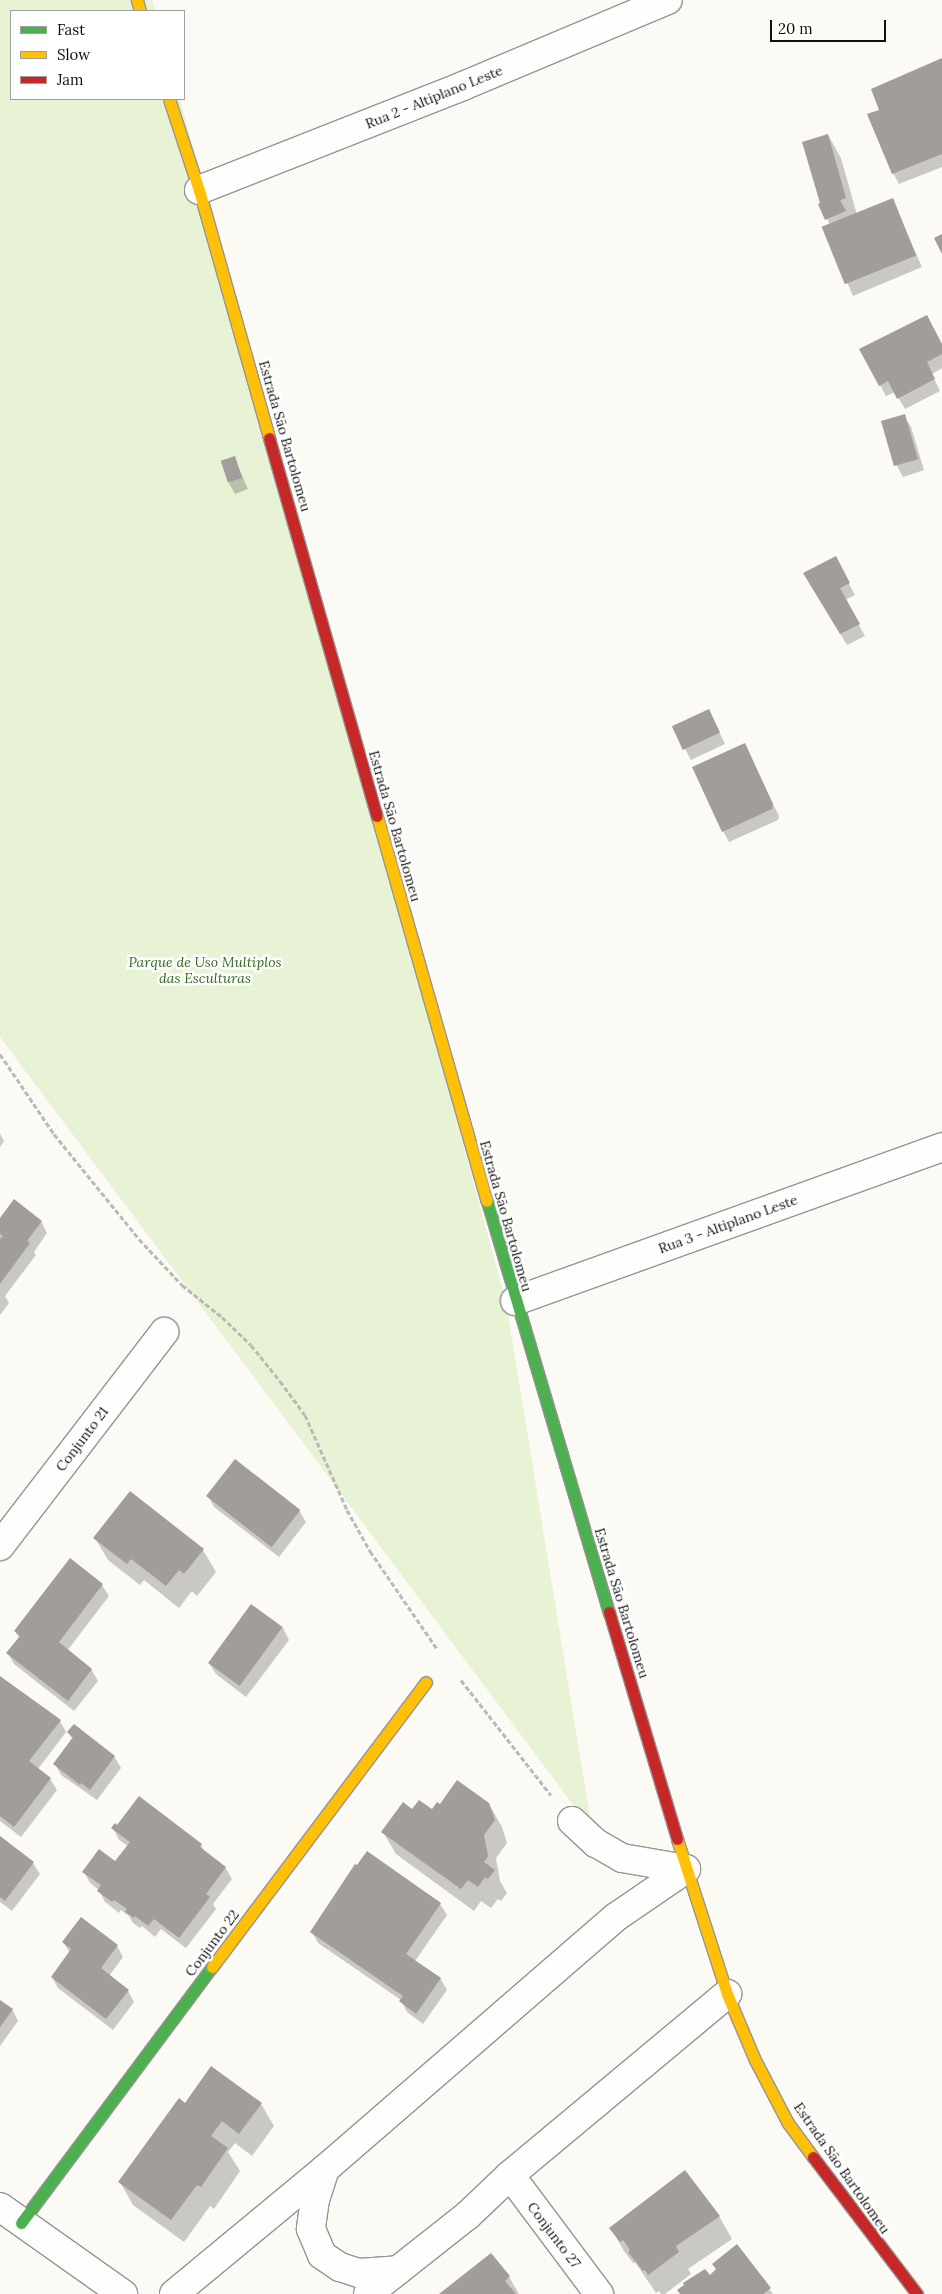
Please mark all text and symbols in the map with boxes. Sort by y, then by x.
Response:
legend [10,10,185,100]
scale bar [772,10,888,42]
text: 20 m [778,19,813,38]
text: Fast [57,20,85,39]
text: Slow [57,45,90,64]
street label: Rua 2 - Altiplano Leste [363,62,505,132]
text: Jam [57,70,84,89]
street label: Estrada São Bartolomeu [255,359,315,513]
street label: Estrada São Bartolomeu [365,749,425,903]
park label: Parque de Uso Multiplos das Esculturas [128,954,282,986]
street label: Estrada São Bartolomeu [476,1139,536,1293]
street label: Rua 3 - Altiplano Leste [656,1191,800,1257]
street label: Conjunto 21 [52,1403,112,1475]
street label: Estrada São Bartolomeu [591,1526,653,1680]
street label: Conjunto 22 [181,1906,243,1980]
street label: Estrada São Bartolomeu [790,2099,894,2237]
street label: Conjunto 27 [524,2199,584,2271]

